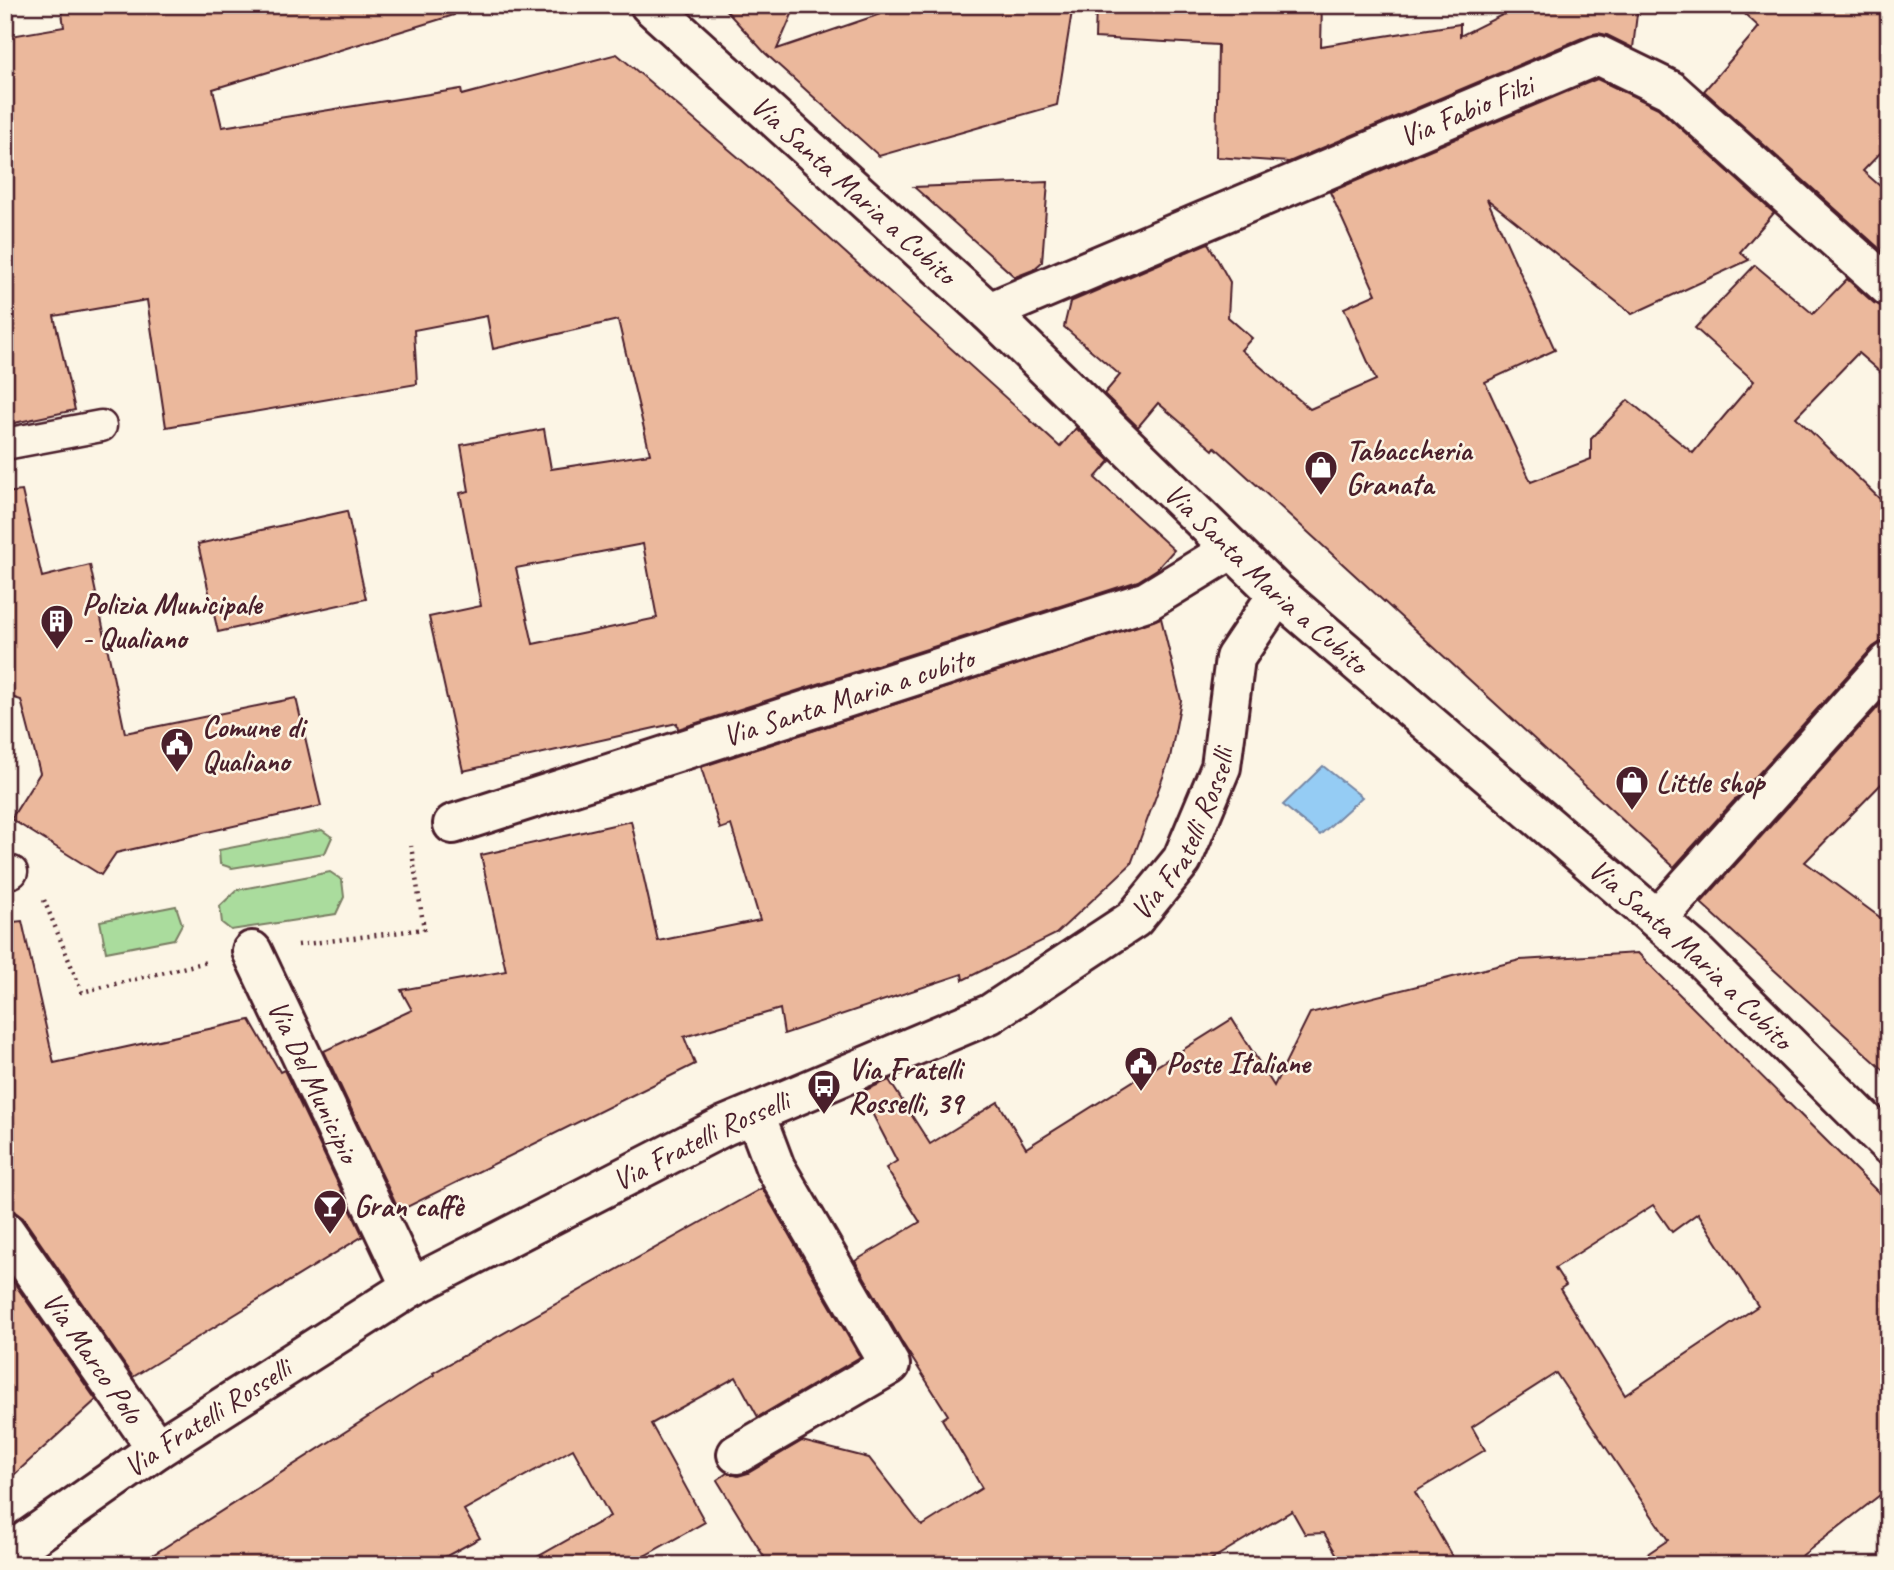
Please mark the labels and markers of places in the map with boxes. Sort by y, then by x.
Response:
place label: Tabaccheria Granata [1346,431,1474,503]
shop icon: Tabaccheria Granata [1302,448,1340,497]
place label: Polizia Municipale - Qualiano [82,585,264,657]
building icon: Polizia Municipale - Qualiano [38,602,76,651]
place label: Comune di Qualiano [202,708,308,780]
public building icon: Comune di Qualiano [158,725,196,774]
shop icon: Little shop [1613,763,1651,812]
place label: Little shop [1656,763,1767,801]
public building icon: Poste Italiane [1122,1044,1160,1093]
place label: Poste Italiane [1166,1044,1312,1082]
place label: Via Fratelli Rosselli, 39 [848,1050,966,1122]
bus stop icon: Via Fratelli Rosselli, 39 [805,1067,843,1116]
bar icon: Gran caffè [311,1187,349,1236]
place label: Gran caffè [354,1187,466,1225]

